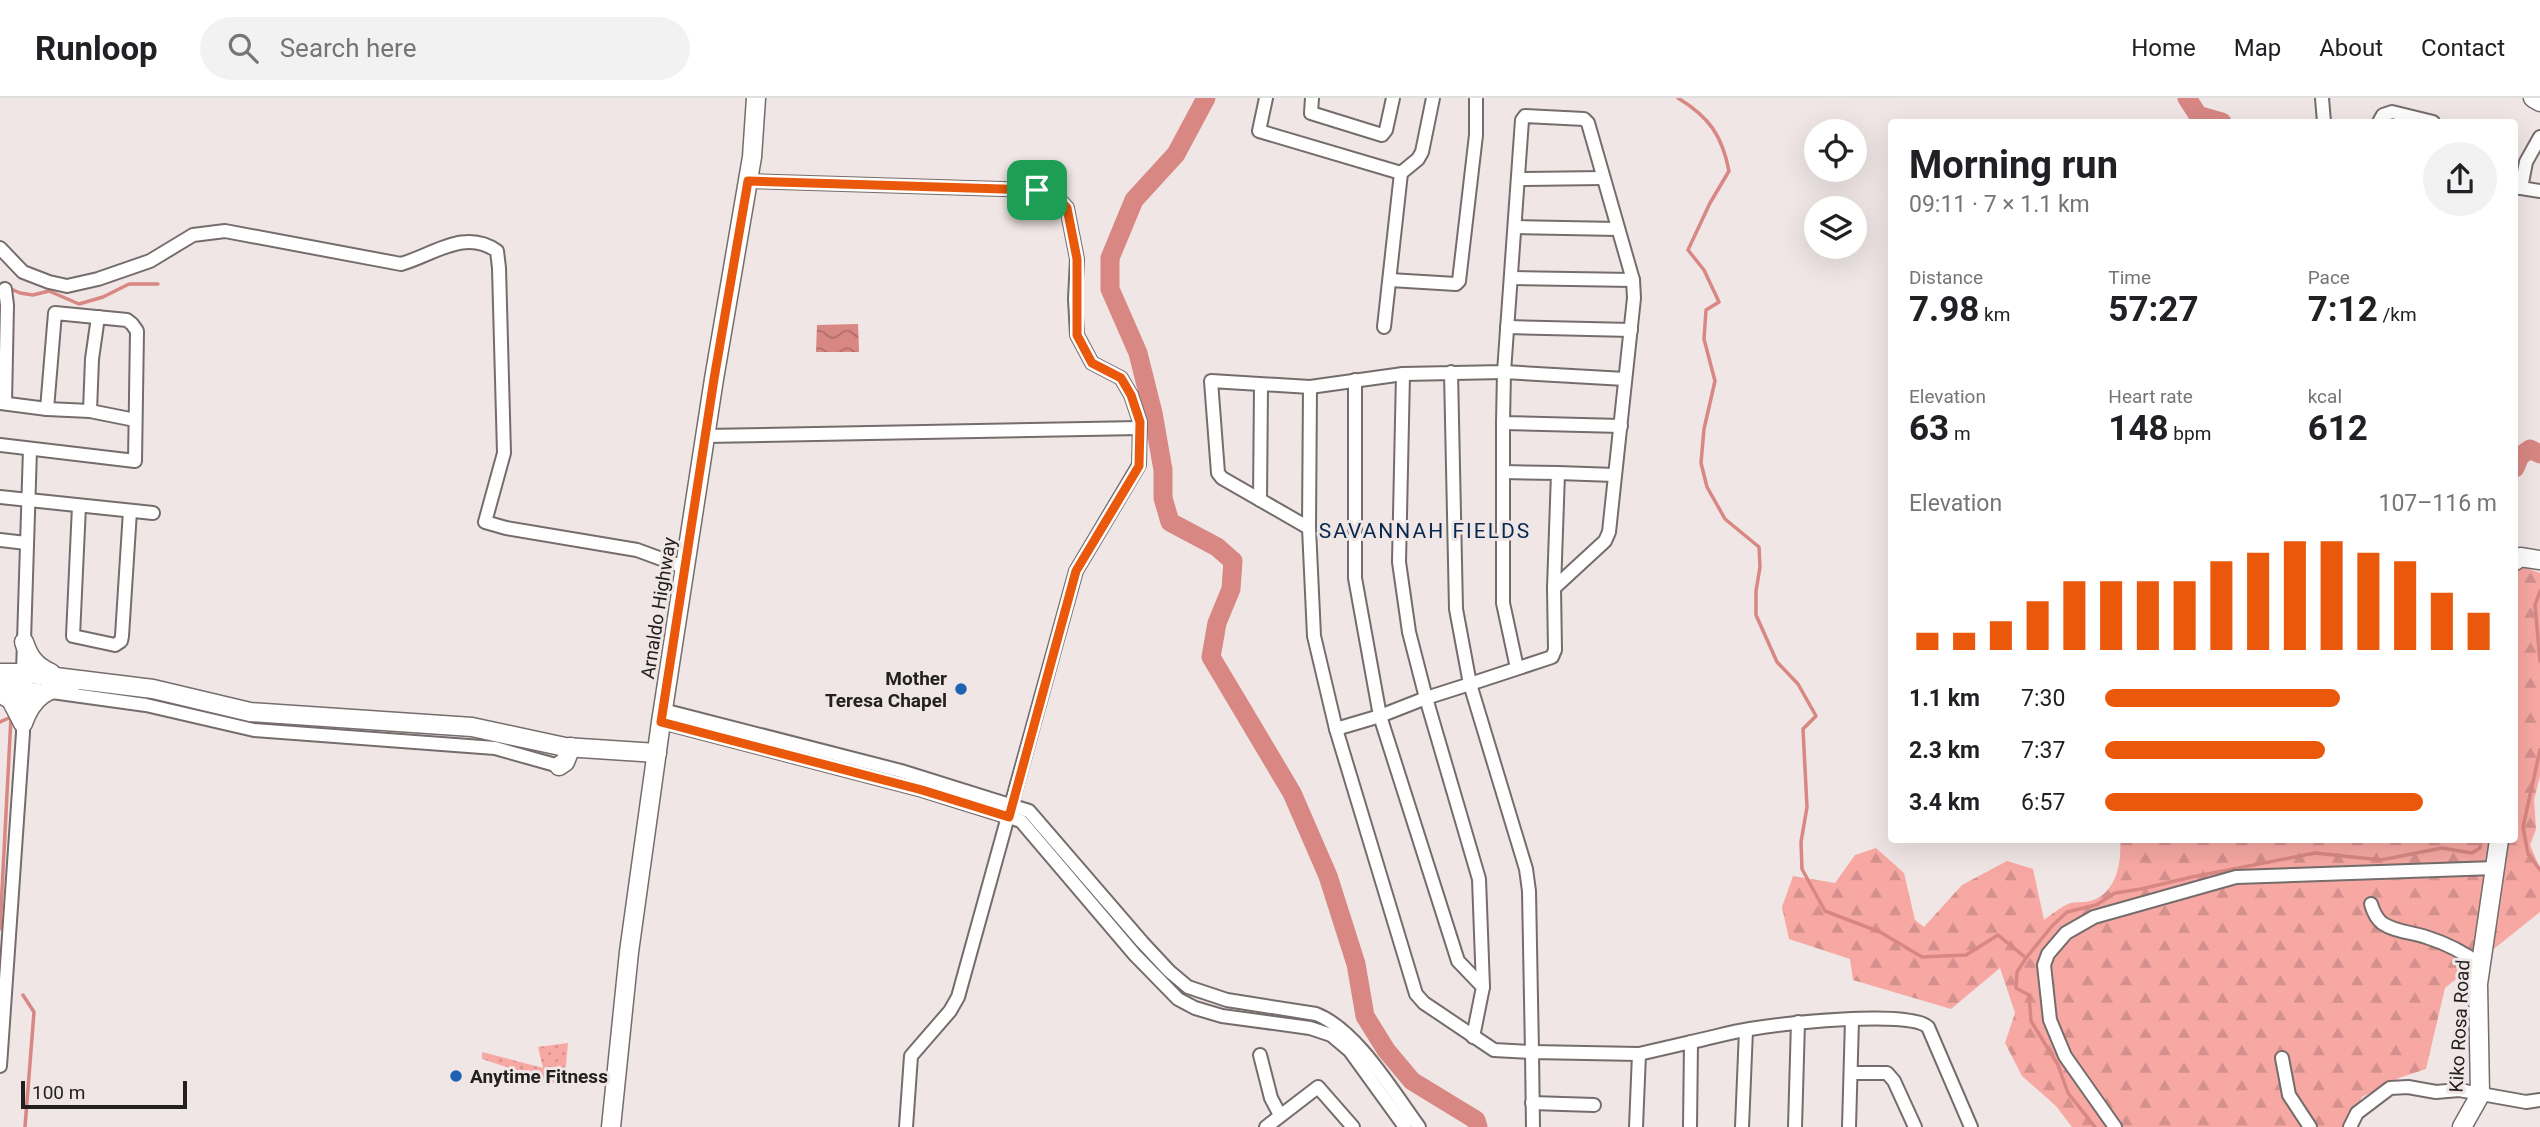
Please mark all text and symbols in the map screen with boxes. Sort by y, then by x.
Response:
search box [200,17,690,80]
text: Runloop [35,29,158,68]
icon: search [224,29,262,67]
text: Search here [280,33,416,63]
text: Home [2131,34,2196,62]
text: Map [2234,34,2281,62]
text: About [2319,34,2383,62]
text: Contact [2421,34,2505,62]
map controls [1804,119,1867,259]
button: locate [1804,119,1867,182]
button: share [2423,142,2497,216]
text: Morning run [1909,143,2118,187]
pin [1007,160,1067,220]
icon: arrive [1018,171,1056,209]
text: 09:11 · 7 × 1.1 km [1909,191,2090,218]
button: layers [1804,196,1867,259]
text: Distance [1909,266,1983,289]
text: Time [2108,266,2151,289]
text: Pace [2308,266,2350,289]
text: 7.98 [1909,289,1979,330]
text: 57:27 [2108,289,2199,330]
text: 7:12 [2308,289,2378,330]
text: km [1979,303,2010,326]
text: /km [2378,303,2417,326]
text: Elevation [1909,385,1986,408]
text: Heart rate [2108,385,2193,408]
text: kcal [2308,385,2342,408]
text: 63 [1909,408,1949,449]
text: 148 [2108,408,2169,449]
text: 612 [2308,408,2368,449]
text: m [1949,422,1971,445]
text: bpm [2169,422,2211,445]
text: Elevation [1909,490,2002,517]
text: 107–116 m [2378,490,2497,517]
district label: SAVANNAH FIELDS [1319,519,1531,543]
street label: Arnaldo Highway [636,535,681,681]
place label: Mother Teresa Chapel [825,667,947,712]
marker: Mother Teresa Chapel [953,681,969,697]
text: 1.1 km [1909,685,1980,712]
text: 7:30 [2021,685,2065,712]
text: 2.3 km [1909,737,1980,764]
text: 7:37 [2021,737,2065,764]
text: 3.4 km [1909,789,1980,816]
text: 6:57 [2021,789,2065,816]
street label: Kiko Rosa Road [2445,959,2474,1093]
place label: Anytime Fitness [470,1065,608,1088]
marker: Anytime Fitness [448,1068,464,1084]
scale bar [21,1078,187,1110]
text: 100 m [32,1081,85,1104]

